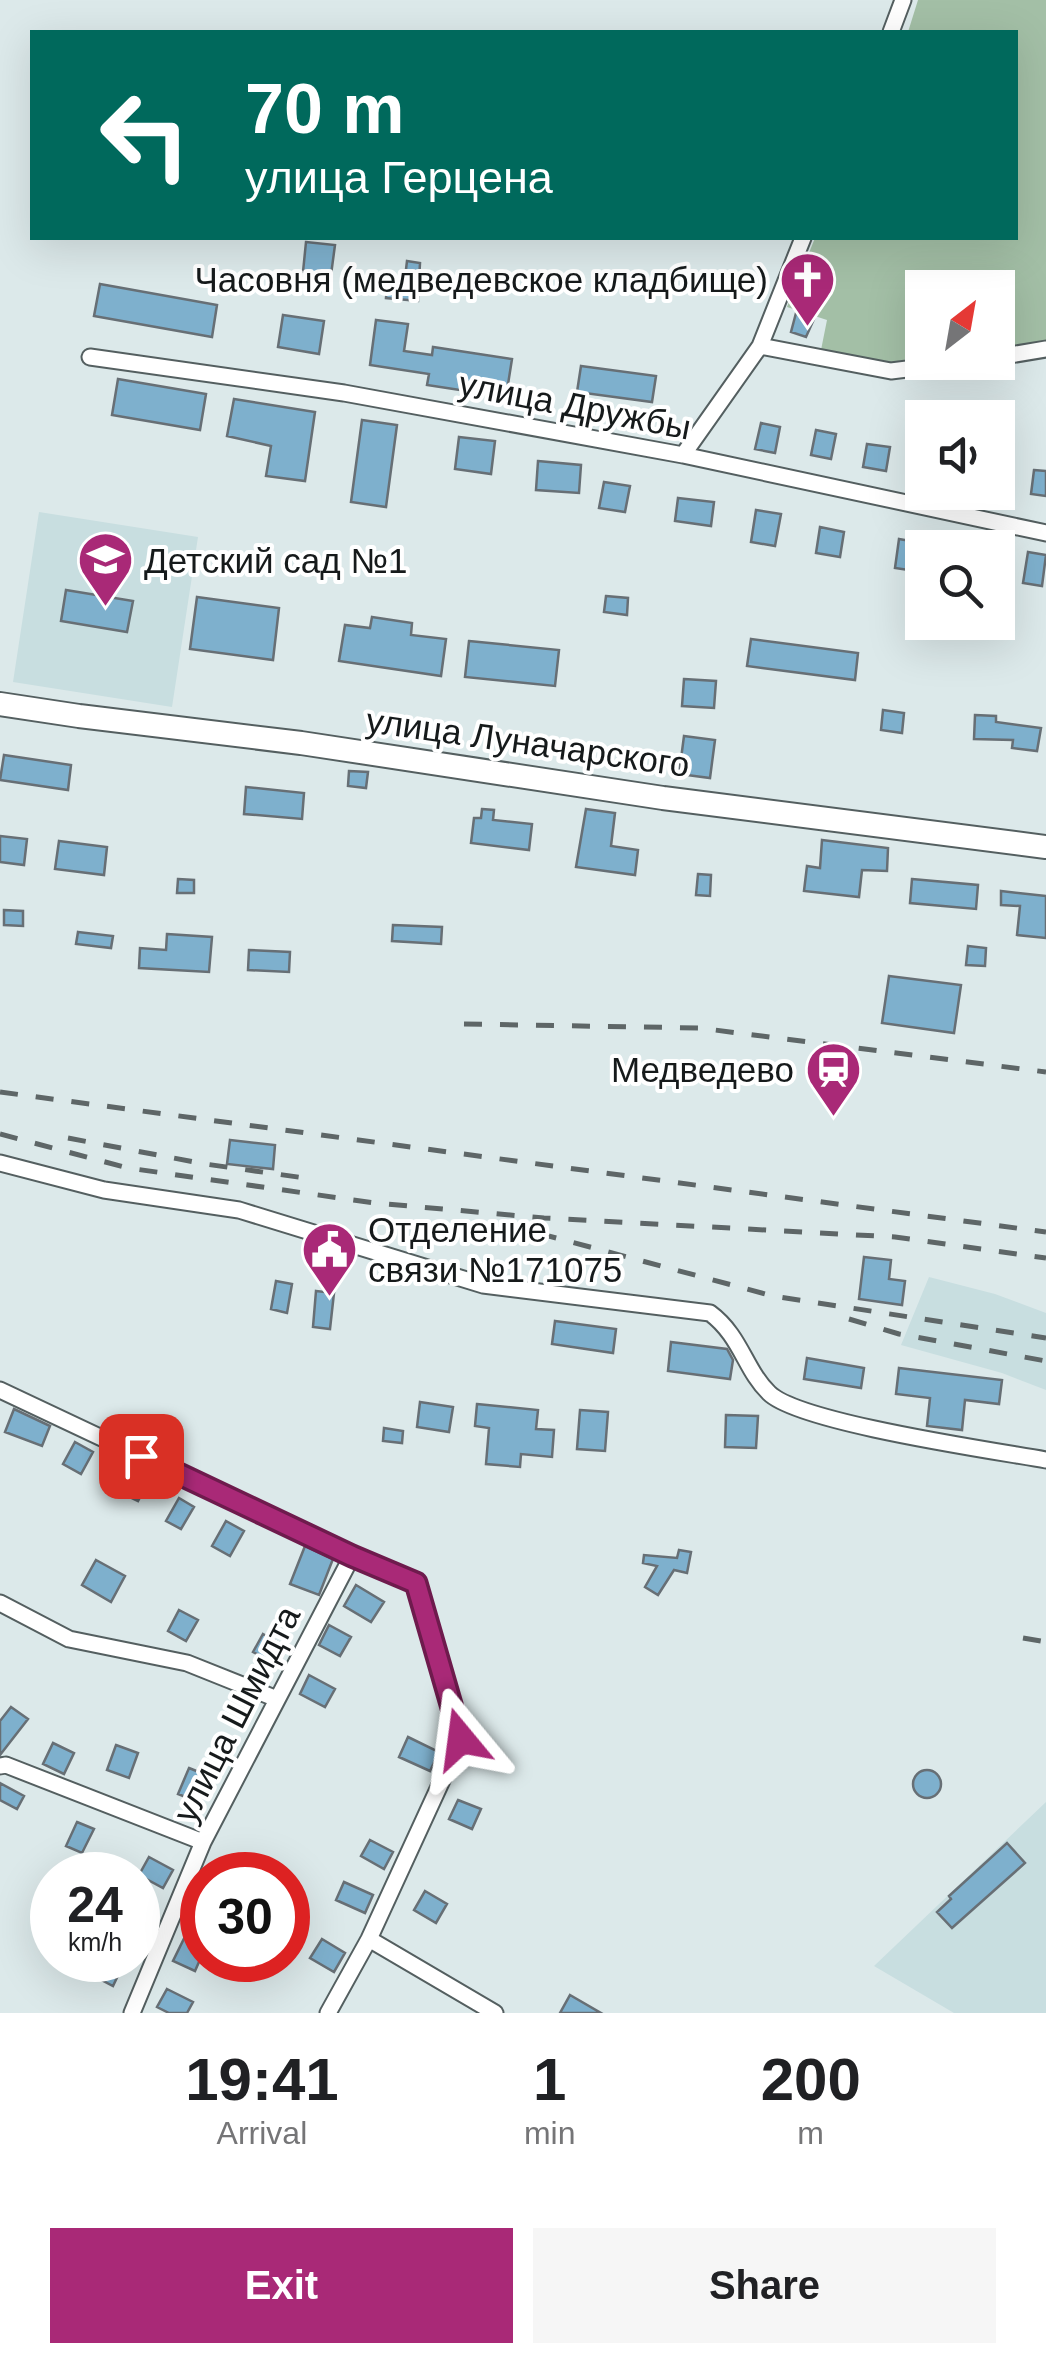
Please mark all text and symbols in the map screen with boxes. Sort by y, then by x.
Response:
icon: left [80,70,210,200]
text: 70 m [245,70,405,148]
text: улица Герцена [245,152,553,203]
church icon: Часовня (медведевское кладбище) [777,249,837,328]
place label: Часовня (медведевское кладбище) [194,260,768,299]
north arrow [905,270,1015,380]
map controls [905,270,1015,640]
street label: улица Дружбы [456,363,694,447]
button: sound [905,400,1015,510]
school or university icon: Детский сад №1 [75,530,135,609]
button: search [905,530,1015,640]
place label: Детский сад №1 [144,541,407,580]
street label: улица Луначарского [364,700,692,784]
station icon: Медведево [803,1039,863,1118]
place label: Медведево [611,1050,794,1089]
place label: Отделение связи №171075 [368,1210,622,1289]
public building icon: Отделение связи №171075 [299,1219,359,1298]
pin [99,1414,184,1499]
icon: arrive [114,1429,169,1484]
street label: улица Шмидта [165,1599,307,1829]
position arrow [409,1687,513,1791]
speed limit sign: 30 [180,1852,310,1982]
text: 24 [67,1877,123,1933]
text: km/h [68,1928,122,1956]
text: 19:41 [185,2046,339,2113]
text: 1 [533,2046,566,2113]
text: 200 [761,2046,861,2113]
text: Arrival [217,2115,307,2151]
text: min [524,2115,575,2151]
text: m [797,2115,824,2151]
button: Exit [50,2228,513,2343]
button: Share [533,2228,996,2343]

